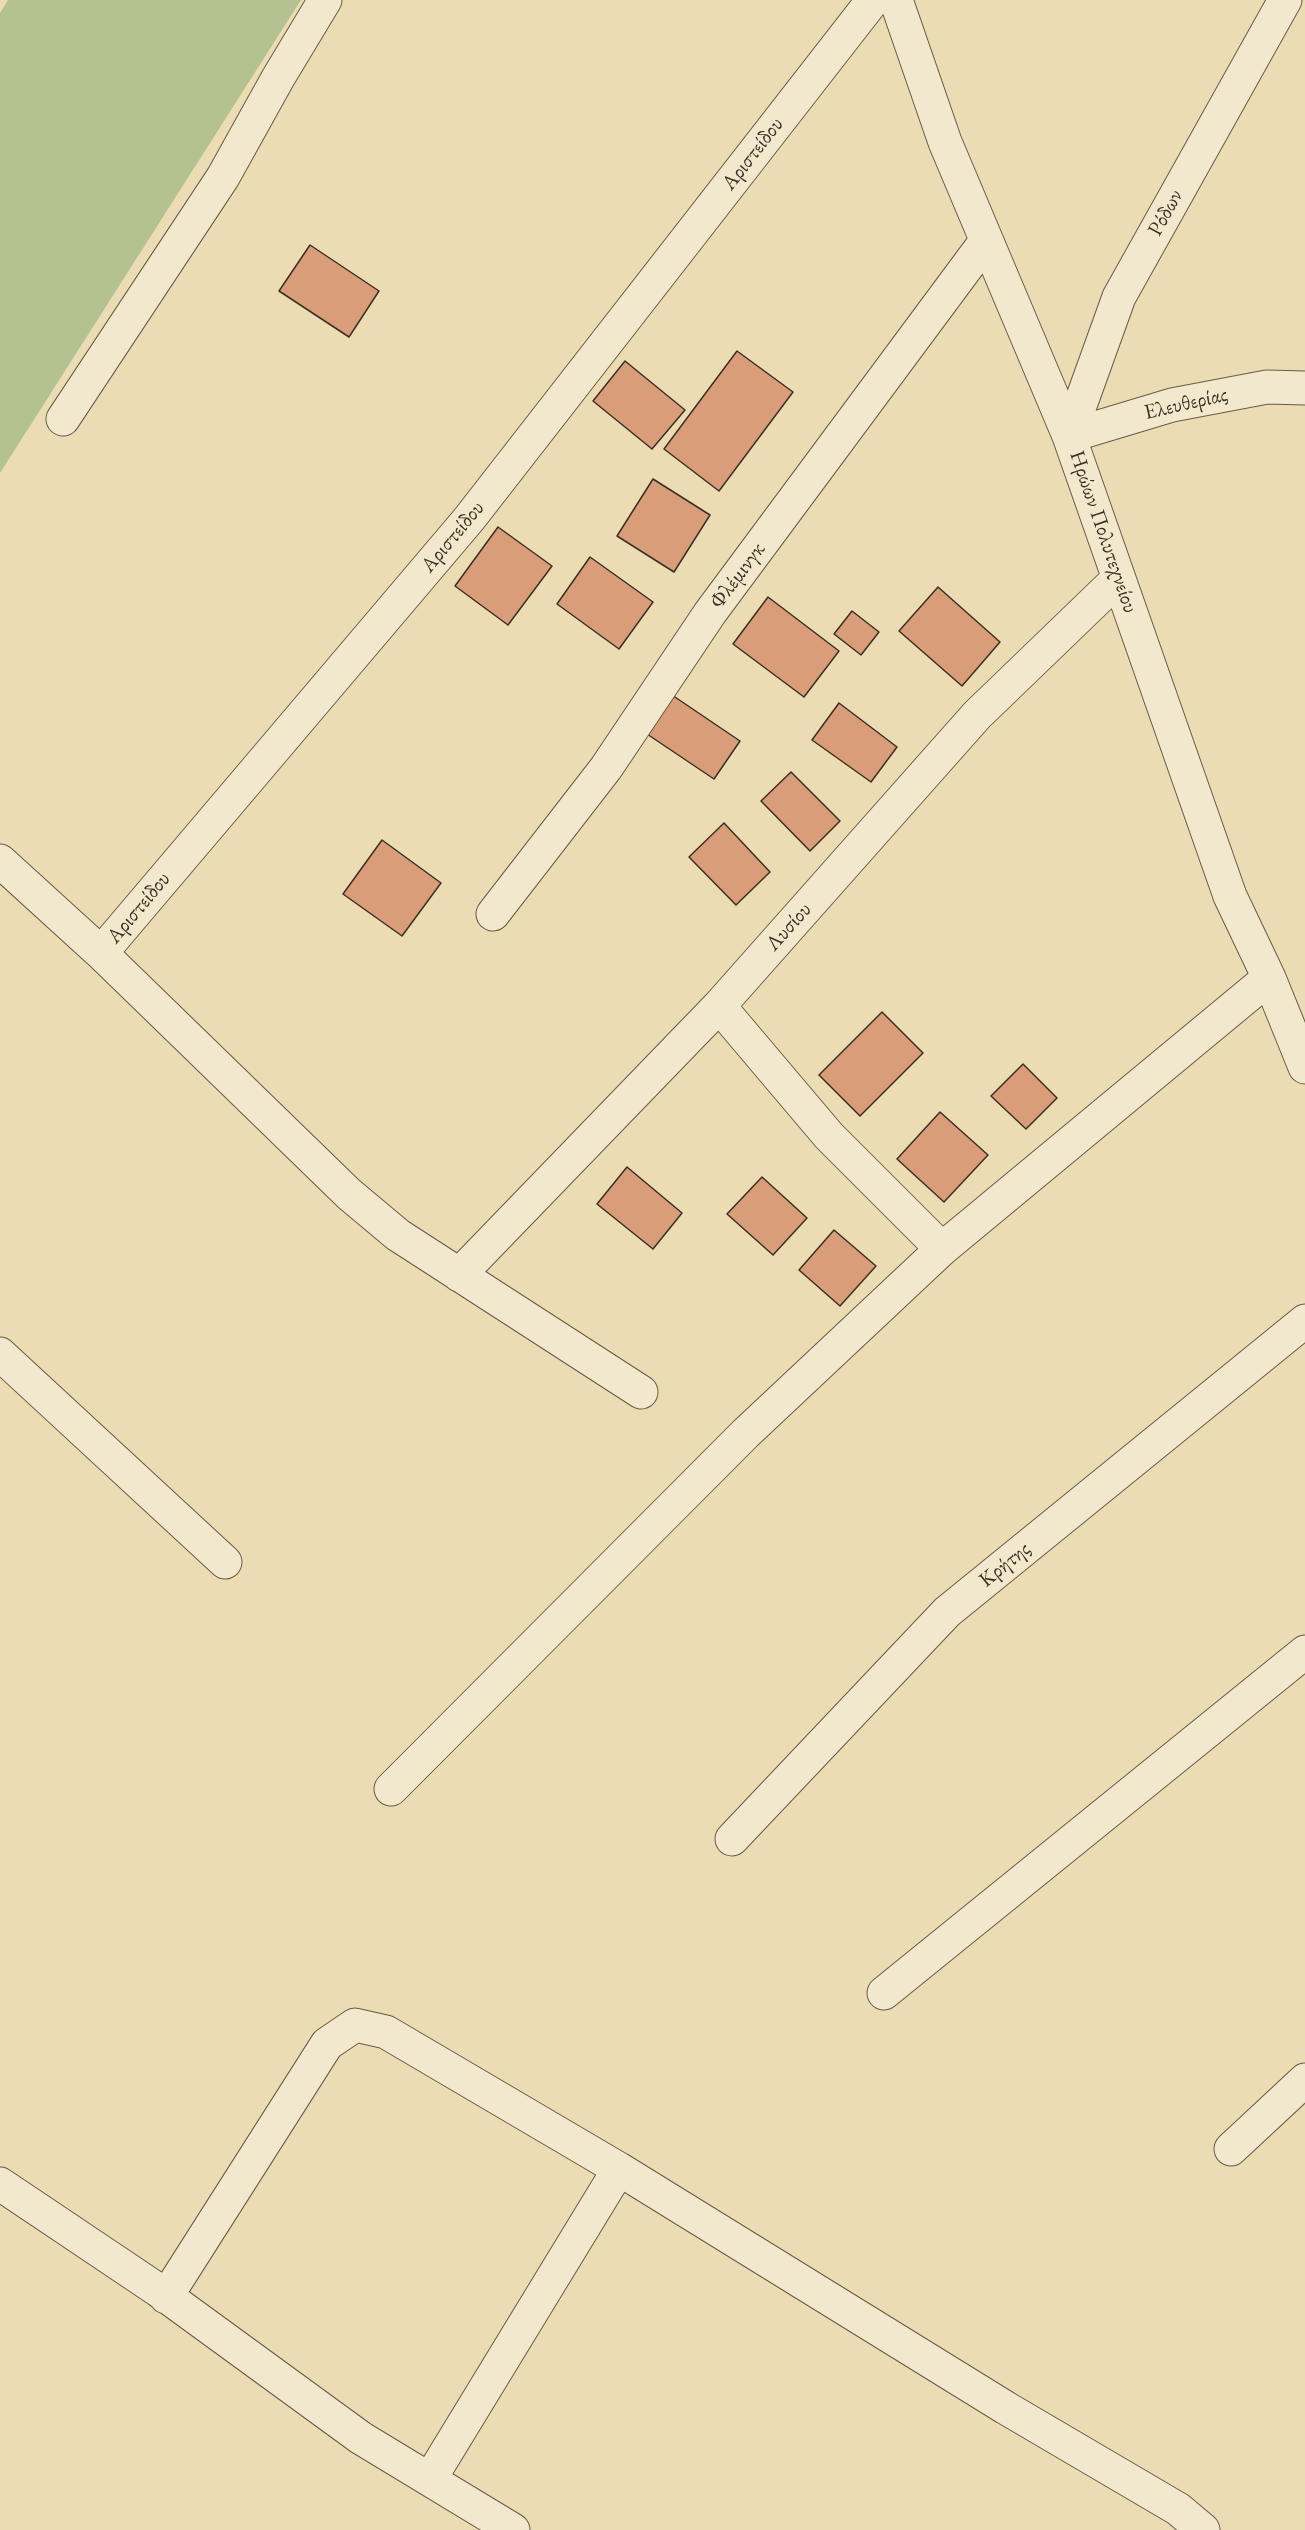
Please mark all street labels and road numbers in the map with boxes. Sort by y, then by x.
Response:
street label: Αριστείδου [717,113,789,195]
street label: Ρόδων [1143,185,1189,241]
street label: Ελευθερίας [1142,382,1230,426]
street label: Ηρώων Πολυτεχνείου [1063,448,1143,616]
street label: Αριστείδου [416,496,490,578]
street label: Φλέμινγκ [705,538,771,614]
street label: Αριστείδου [102,867,176,949]
street label: Λυσίου [761,898,817,956]
street label: Κρήτης [974,1537,1036,1593]

